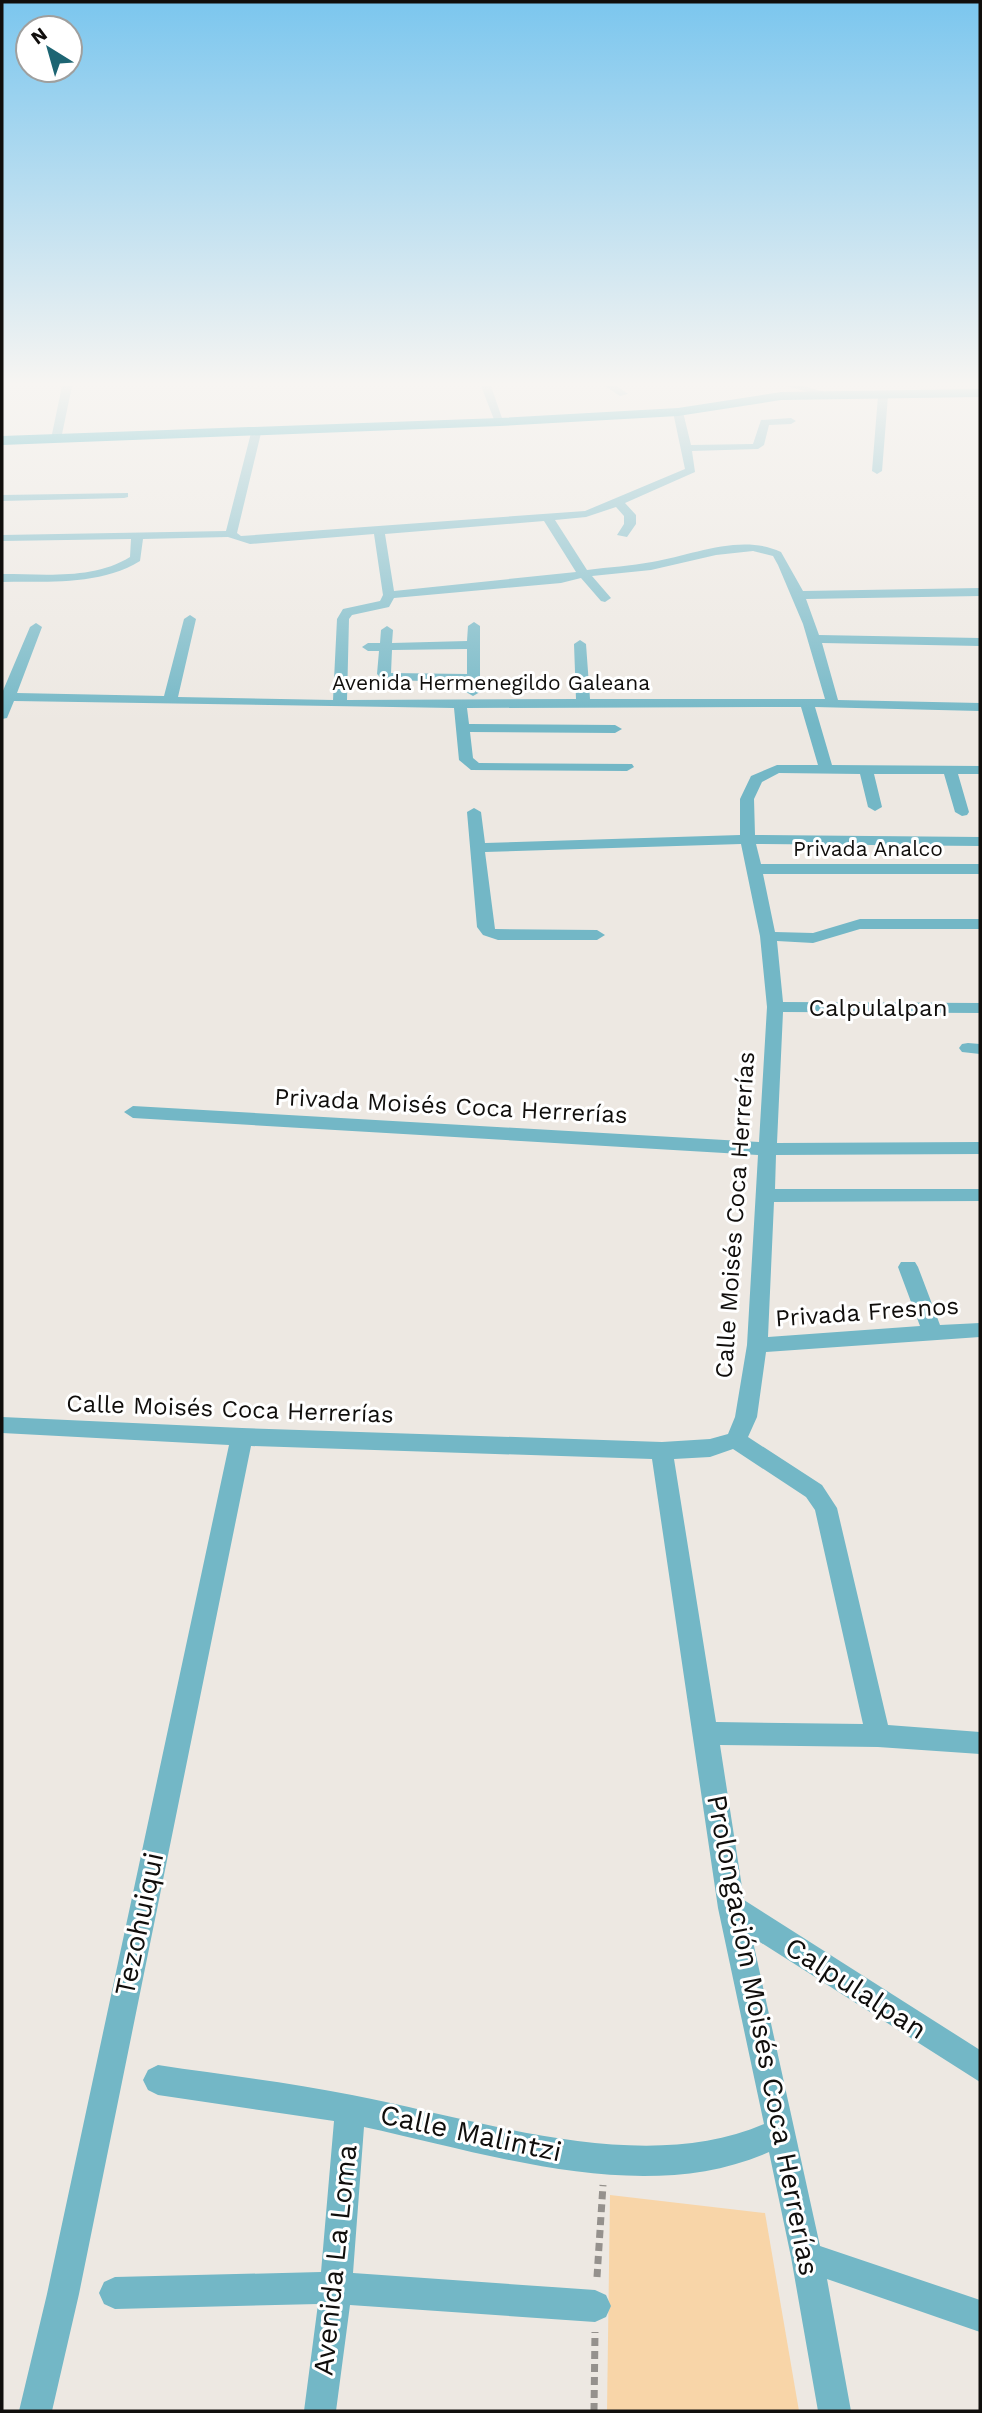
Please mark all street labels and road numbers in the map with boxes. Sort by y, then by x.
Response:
street label: Avenida Hermenegildo Galeana [332,670,650,695]
street label: Privada Analco [793,836,943,861]
street label: Calpulalpan [808,994,948,1022]
street label: Calle Moisés Coca Herrerías [710,1051,760,1379]
street label: Privada Moisés Coca Herrerías [274,1083,628,1129]
street label: Privada Fresnos [774,1292,960,1332]
street label: Calle Moisés Coca Herrerías [66,1389,394,1429]
street label: Prolongación Moisés Coca Herrerías [700,1792,826,2278]
street label: Tezohuiqui [108,1849,170,1999]
street label: Calpulalpan [779,1930,933,2046]
street label: Calle Malintzi [377,2098,565,2168]
street label: Avenida La Loma [306,2143,364,2377]

